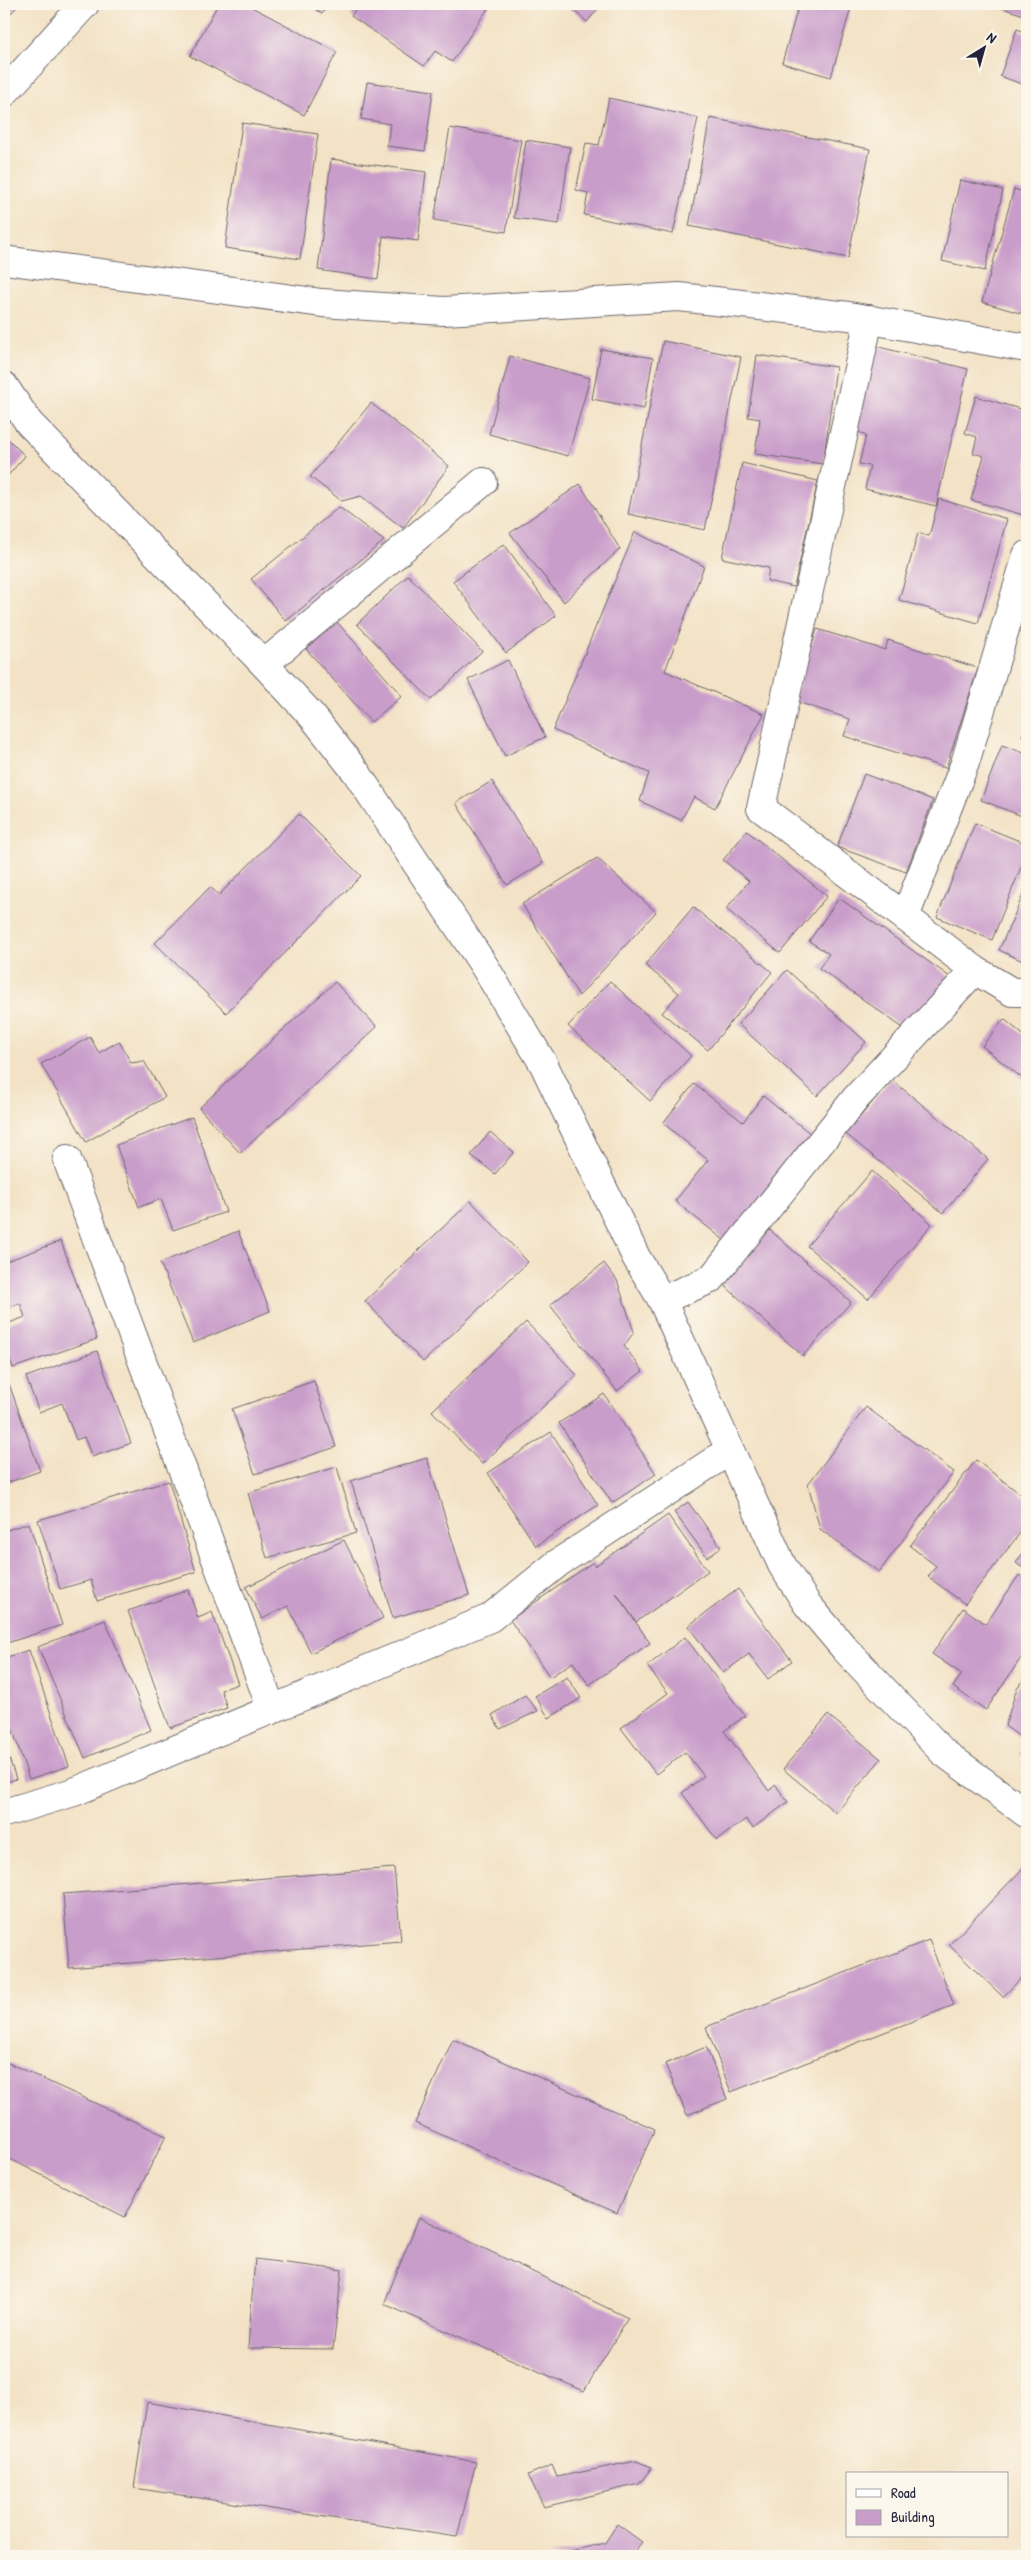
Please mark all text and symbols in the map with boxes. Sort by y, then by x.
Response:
north arrow [958,22,1008,72]
text: N [983,27,1001,47]
legend [846,2472,1008,2538]
text: Road [891,2482,916,2503]
text: Building [891,2506,935,2527]

